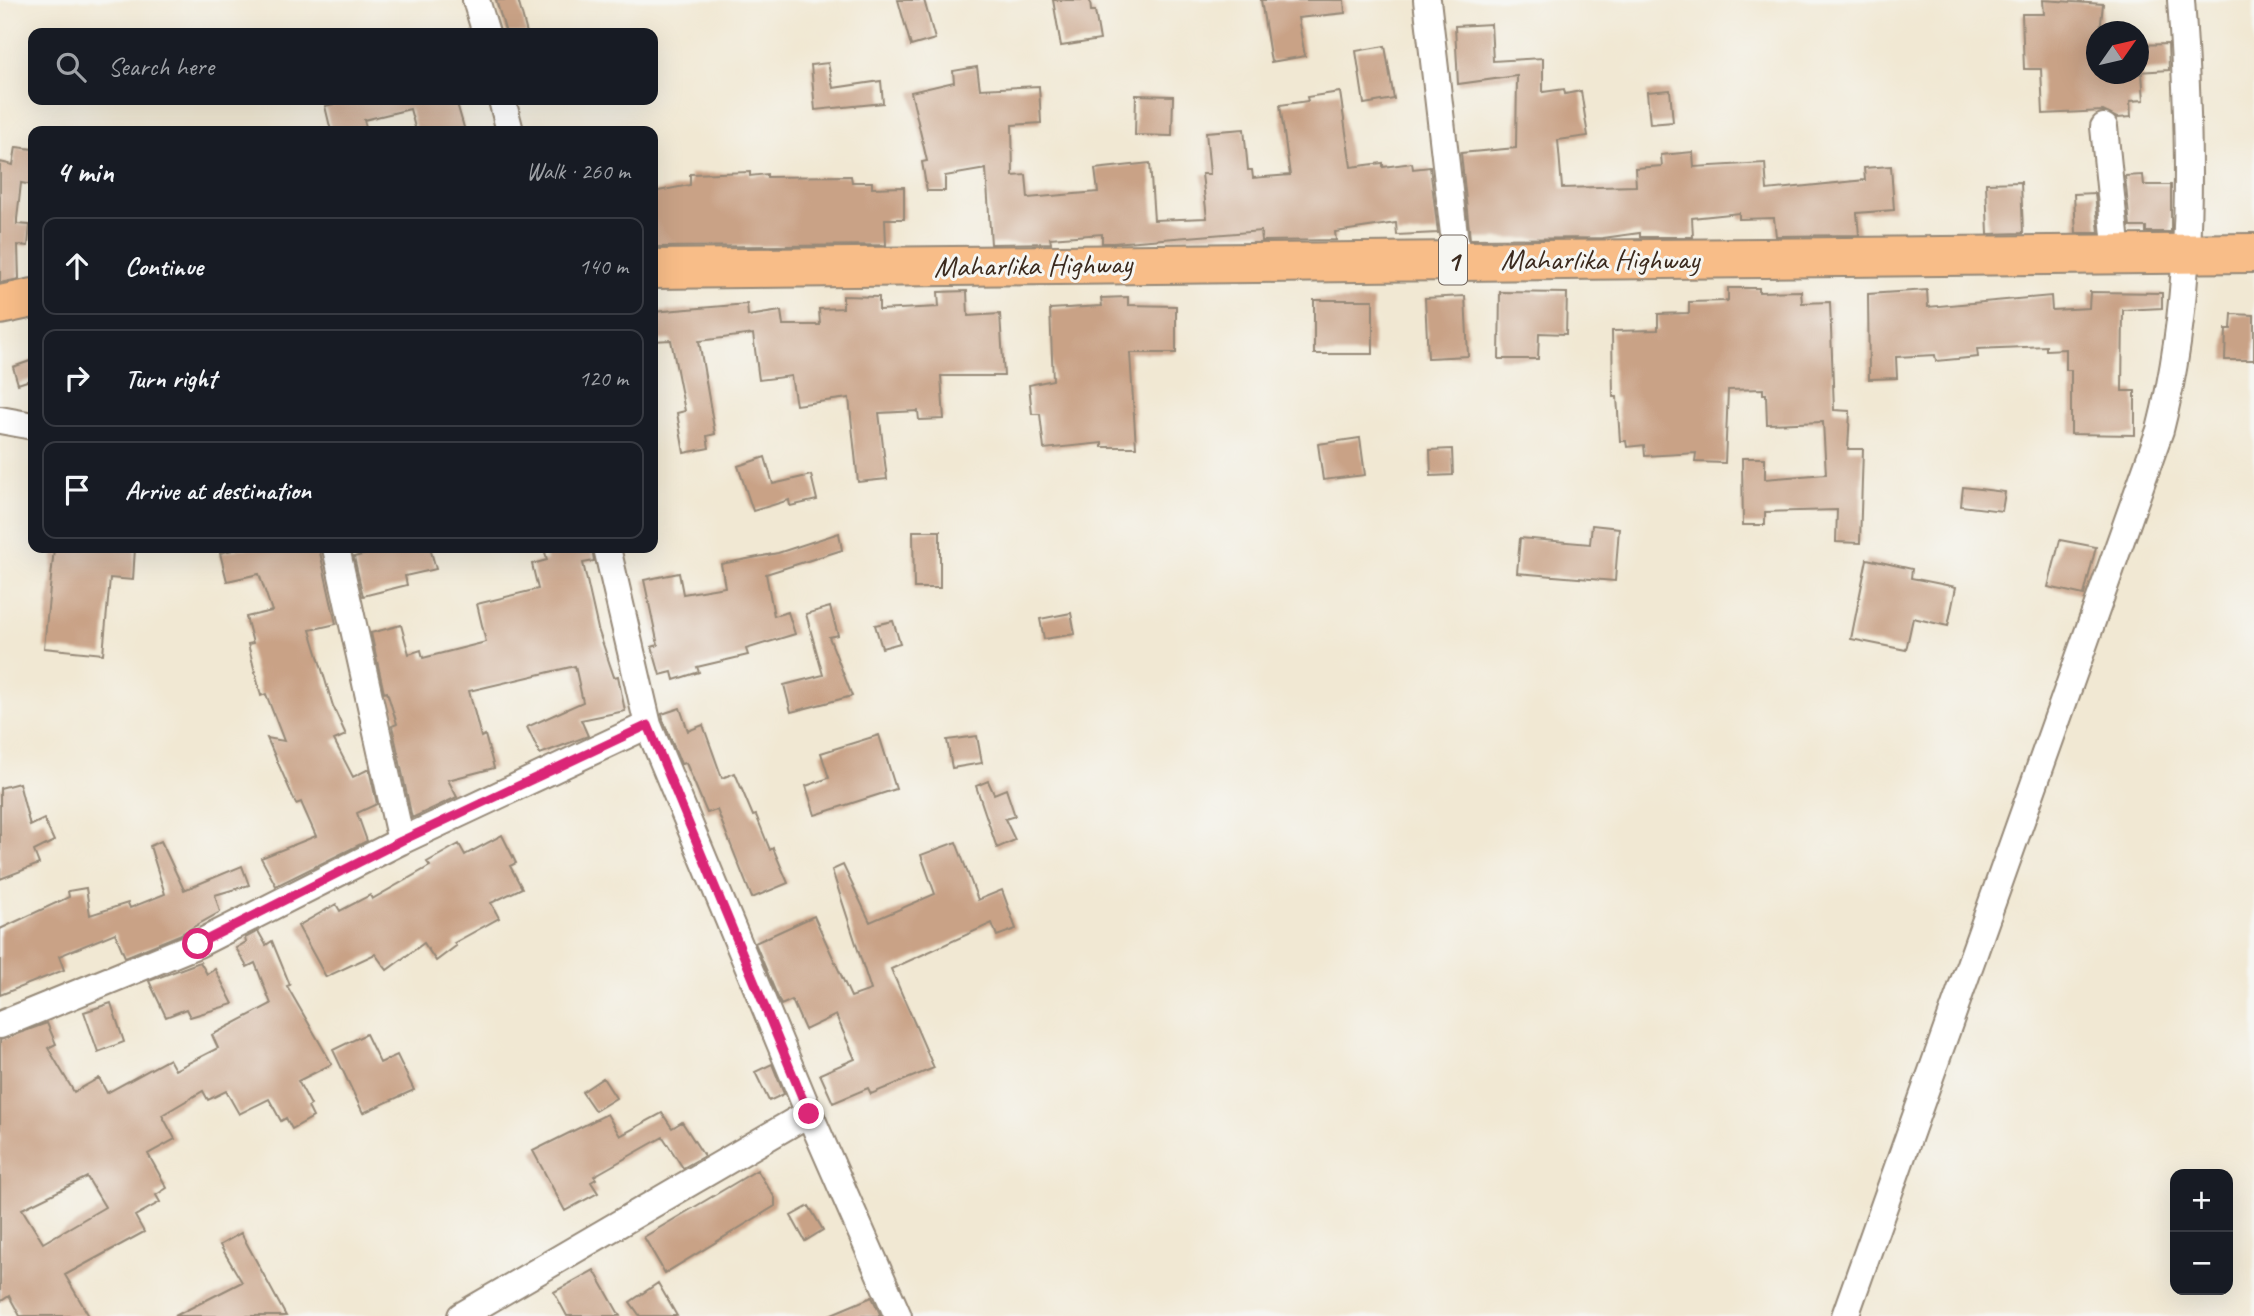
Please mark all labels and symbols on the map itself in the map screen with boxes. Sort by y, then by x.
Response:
north arrow [2086,21,2149,84]
road number: 1 [1439,236,1467,284]
street label: Maharlika Highway [1501,240,1701,278]
street label: Maharlika Highway [934,244,1134,286]
route start [182,928,213,959]
route end [793,1098,824,1129]

